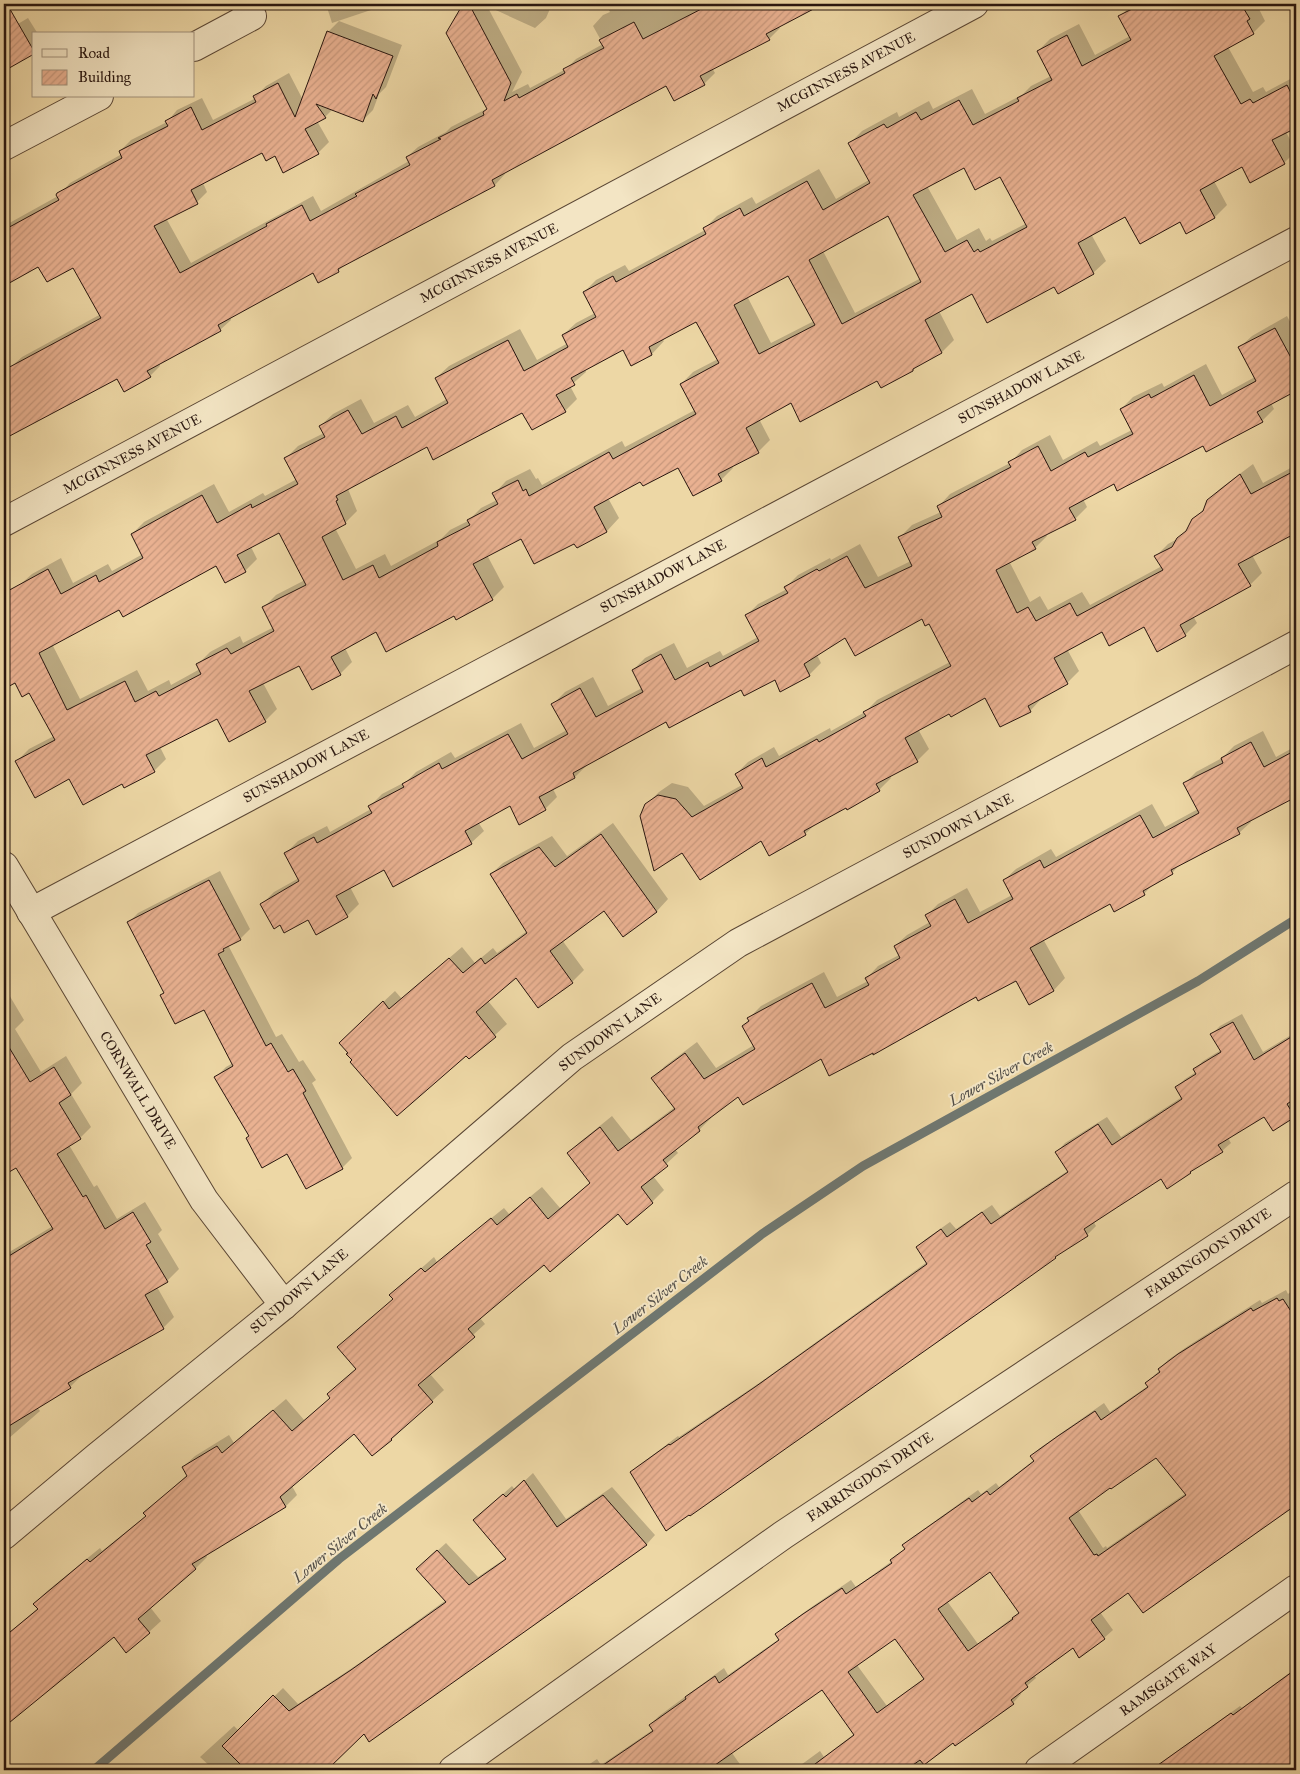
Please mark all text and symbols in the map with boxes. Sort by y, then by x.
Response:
street label: MCGINNESS AVENUE [774,28,918,116]
legend [32,32,195,98]
text: Road [78,44,110,62]
text: Building [78,68,132,86]
street label: MCGINNESS AVENUE [417,219,561,307]
street label: SUNSHADOW LANE [955,347,1087,427]
street label: MCGINNESS AVENUE [60,410,204,498]
street label: SUNSHADOW LANE [597,536,729,616]
street label: SUNSHADOW LANE [240,726,372,806]
street label: SUNDOWN LANE [900,790,1016,862]
street label: SUNDOWN LANE [555,989,665,1075]
street label: CORNWALL DRIVE [96,1028,180,1152]
water label: Lower Silver Creek [945,1038,1057,1111]
street label: FARRINGDON DRIVE [1142,1204,1274,1302]
street label: SUNDOWN LANE [247,1245,351,1337]
water label: Lower Silver Creek [608,1252,712,1339]
street label: FARRINGDON DRIVE [804,1428,936,1526]
water label: Lower Silver Creek [288,1499,391,1587]
street label: RAMSGATE WAY [1116,1640,1221,1720]

